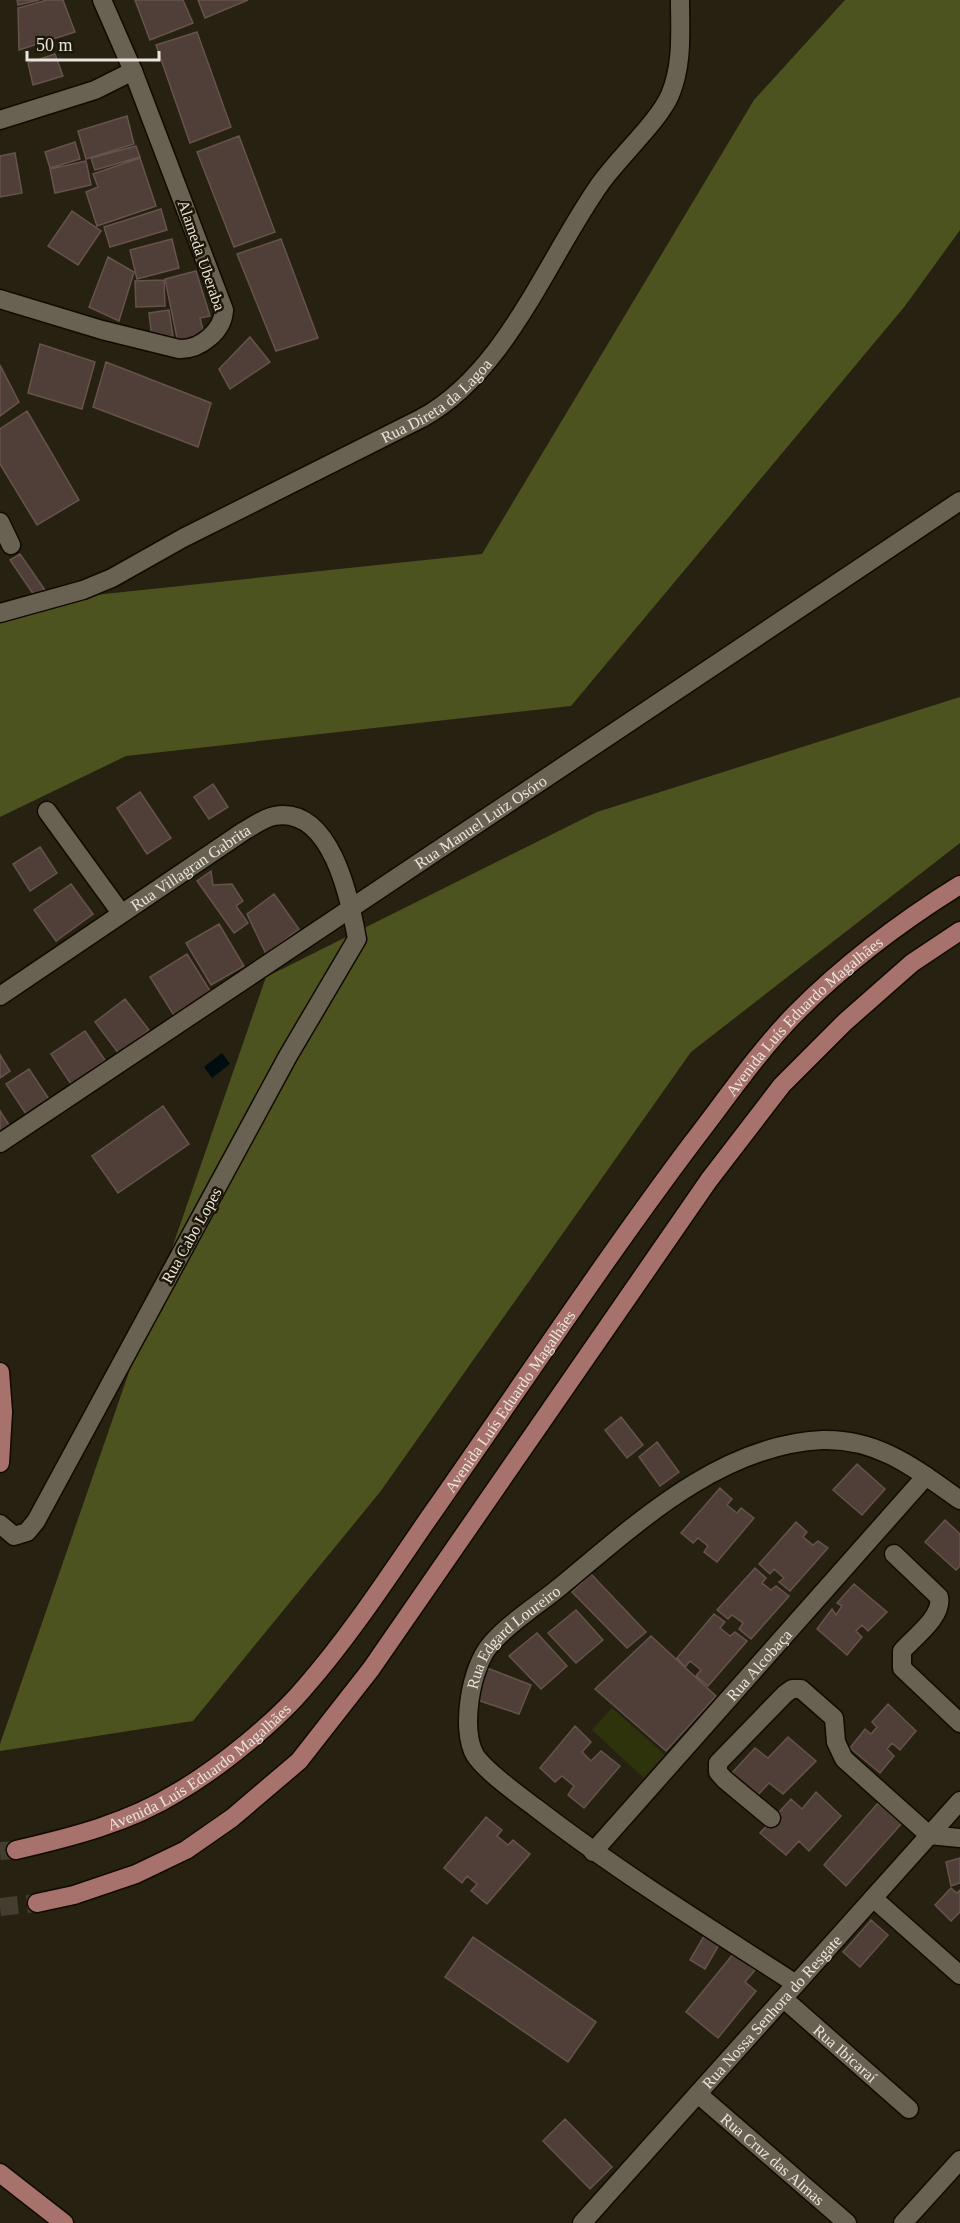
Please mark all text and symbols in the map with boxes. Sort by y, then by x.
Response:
scale bar [27,24,159,62]
text: 50 m [36,35,73,55]
street label: Alameda Uberaba [175,198,228,313]
street label: Rua Direta da Lagoa [378,356,495,446]
street label: Rua Manuel Luiz Osóro [412,772,550,872]
street label: Rua Villagran Gabrita [128,821,254,914]
street label: Avenida Luís Eduardo Magalhães [723,933,886,1099]
street label: Rua Cabo Lopes [158,1184,226,1286]
street label: Avenida Luís Eduardo Magalhães [441,1307,579,1496]
street label: Rua Edgard Loureiro [464,1582,564,1691]
street label: Rua Alcobaça [723,1626,795,1704]
street label: Avenida Luís Eduardo Magalhães [105,1700,294,1833]
street label: Rua Nossa Senhora do Resgate [699,1932,845,2092]
street label: Rua Ibicaraí [810,2021,881,2086]
street label: Rua Cruz das Almas [717,2110,828,2209]

